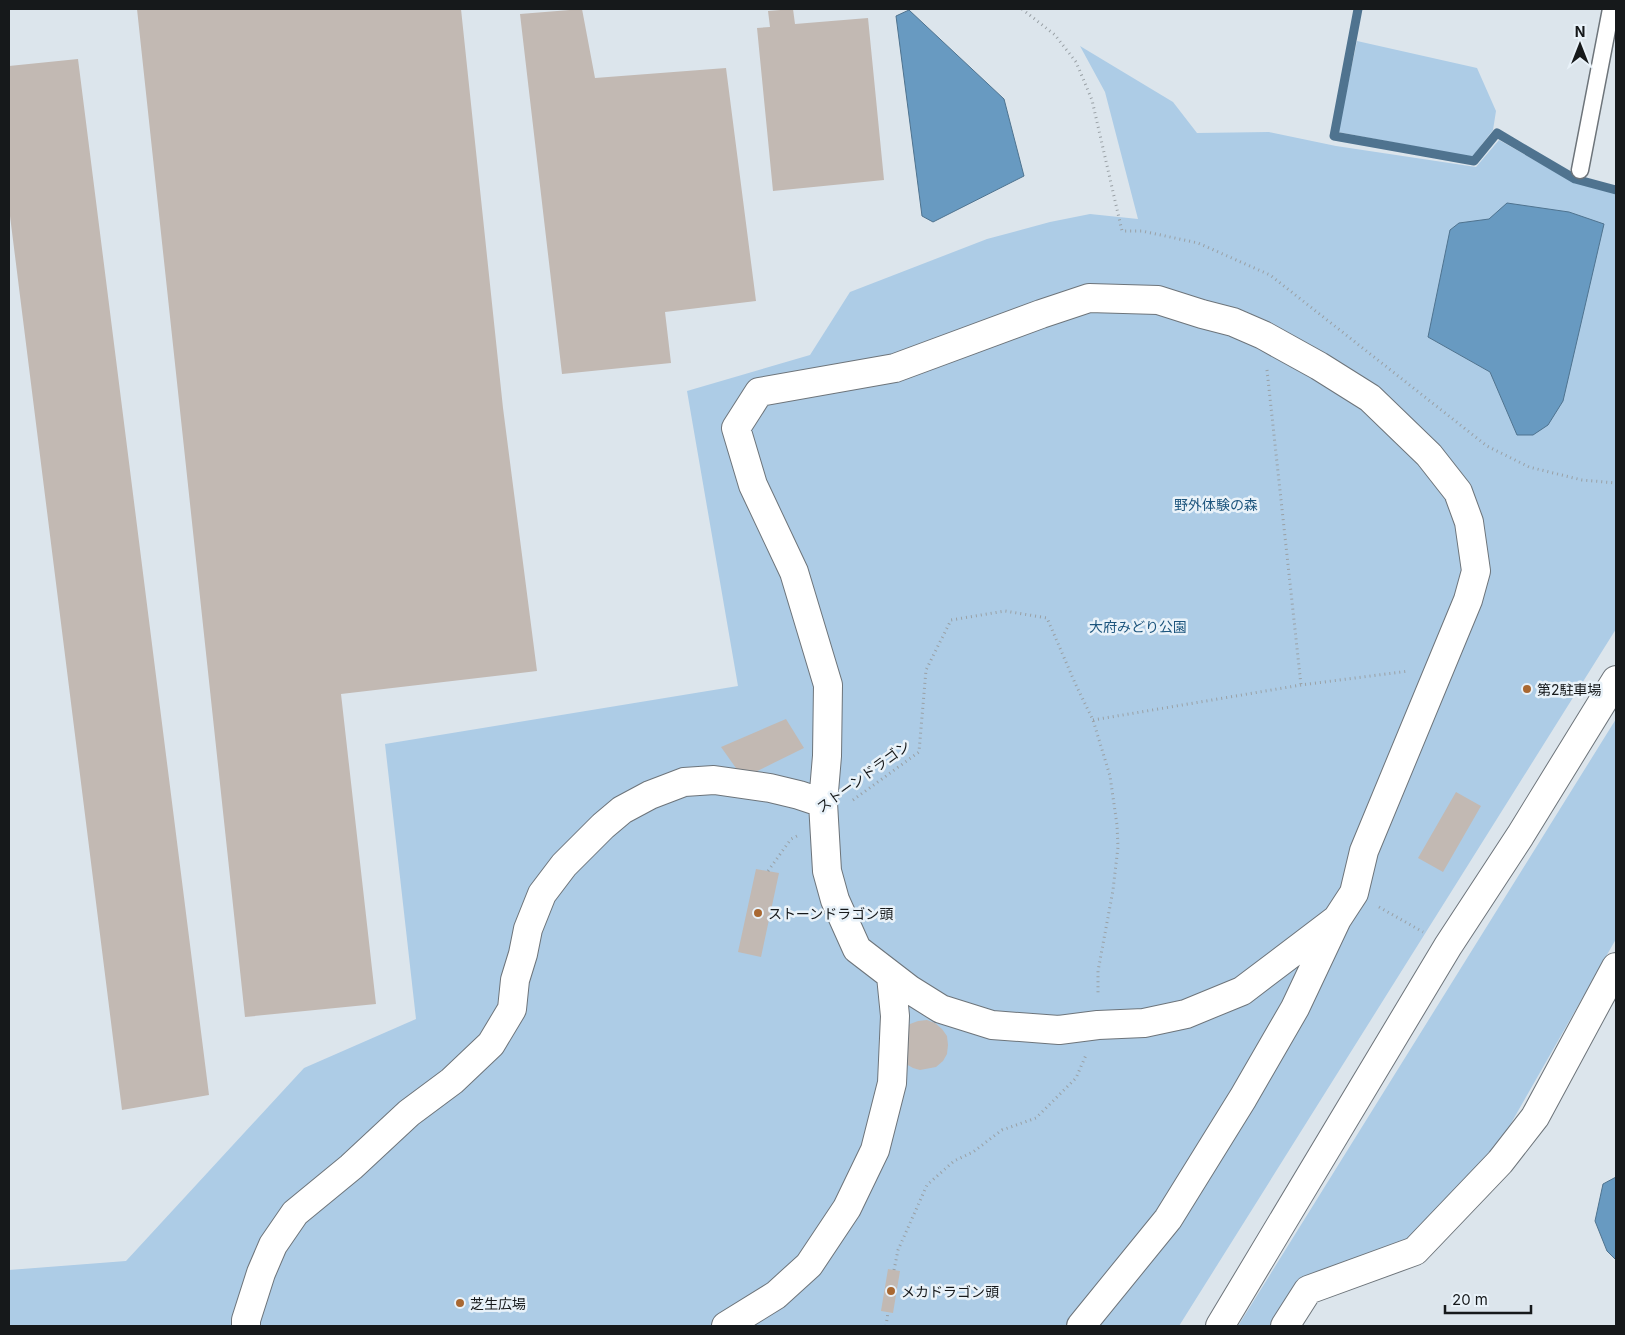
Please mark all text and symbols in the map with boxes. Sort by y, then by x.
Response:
north arrow [1555,20,1605,70]
text: N [1575,23,1585,40]
park label: 野外体験の森 [1174,496,1258,513]
park label: 大府みどり公園 [1089,618,1187,635]
place label: 第2駐車場 [1537,681,1602,698]
marker: 第2駐車場 [1521,683,1533,695]
street label: ストーンドラゴン [813,736,913,816]
place label: ストーンドラゴン頭 [768,905,893,922]
marker: ストーンドラゴン頭 [752,907,764,919]
scale bar [1445,1282,1531,1314]
place label: メカドラゴン頭 [901,1283,999,1300]
marker: メカドラゴン頭 [885,1285,897,1297]
text: 20 m [1452,1290,1488,1309]
place label: 芝生広場 [470,1295,526,1312]
marker: 芝生広場 [454,1297,466,1309]

